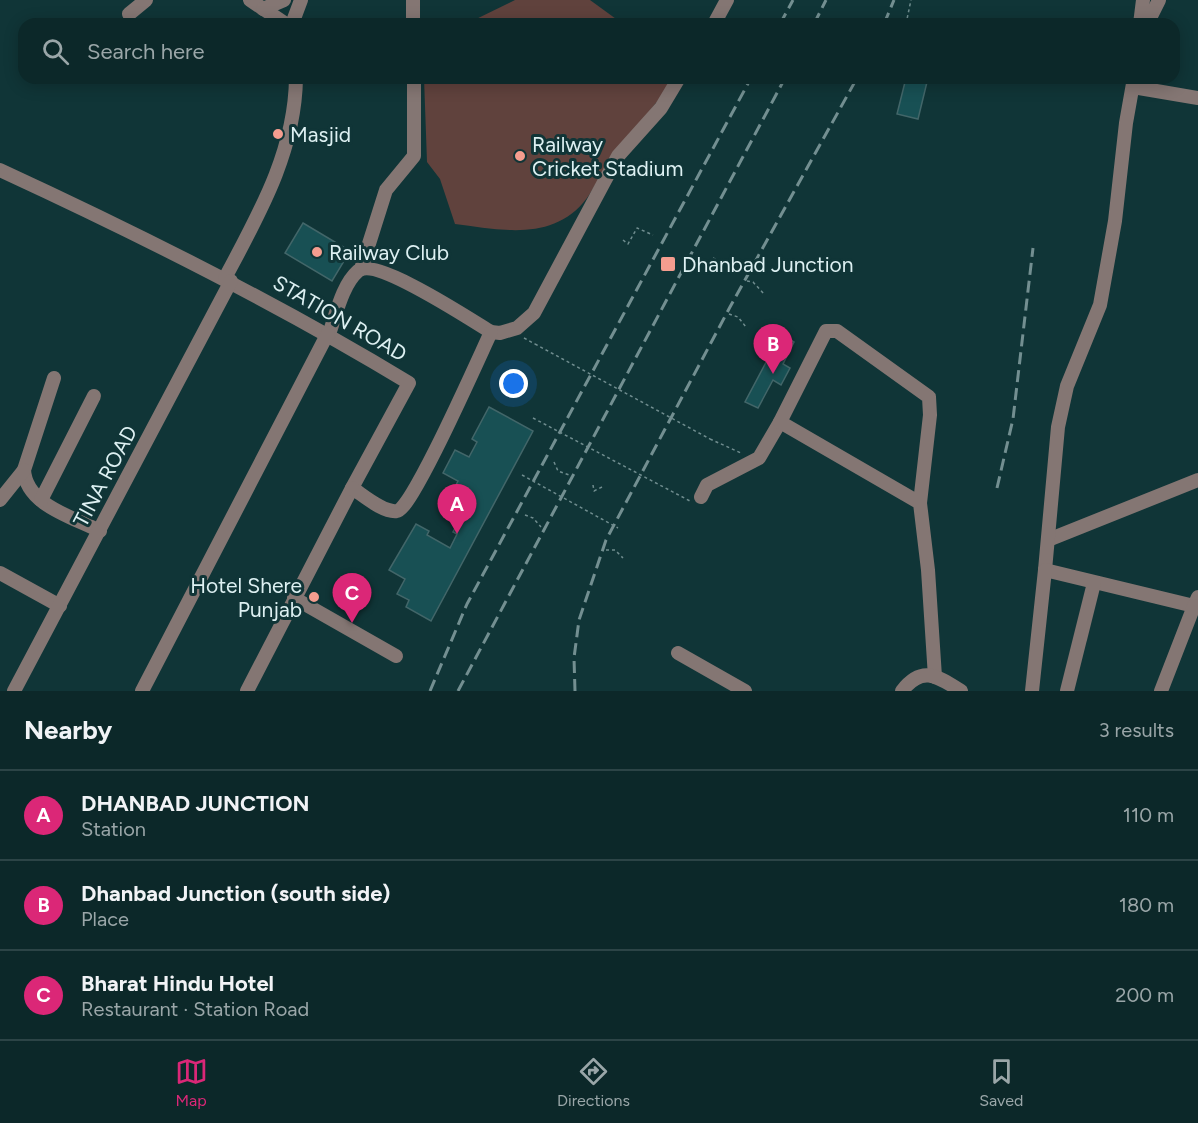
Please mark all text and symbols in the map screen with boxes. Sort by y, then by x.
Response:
search box [18,18,1180,84]
icon: search [39,35,72,68]
text: Search here [87,38,205,65]
place label: Masjid [290,122,351,147]
marker: Masjid [271,127,285,141]
place label: Railway Cricket Stadium [532,132,683,181]
marker: Railway Cricket Stadium [513,149,527,163]
place label: Railway Club [329,240,449,265]
marker: Railway Club [310,245,324,259]
place label: Dhanbad Junction [682,252,853,277]
marker: Dhanbad Junction [659,255,677,273]
street label: STATION ROAD [269,270,411,366]
pin: B [754,324,792,374]
your location [499,369,528,398]
street label: TINA ROAD [68,421,142,531]
pin: A [438,484,476,534]
place label: Hotel Shere Punjab [190,573,302,622]
pin: C [332,574,372,623]
marker: Hotel Shere Punjab [307,590,321,604]
text: Nearby [24,714,112,746]
text: 3 results [1099,718,1174,742]
text: DHANBAD JUNCTION [81,790,310,817]
text: A [36,803,51,827]
text: 110 m [1123,803,1174,827]
text: Station [81,817,146,841]
text: Dhanbad Junction (south side) [81,880,390,907]
text: B [37,893,50,917]
text: 180 m [1119,893,1174,917]
text: Place [81,907,129,931]
text: Bharat Hindu Hotel [81,970,274,997]
text: C [36,983,51,1007]
text: 200 m [1115,983,1174,1007]
text: Restaurant · Station Road [81,997,309,1021]
tab: Map [175,1055,208,1110]
tab: Directions [557,1055,630,1110]
tab: Saved [979,1055,1023,1110]

